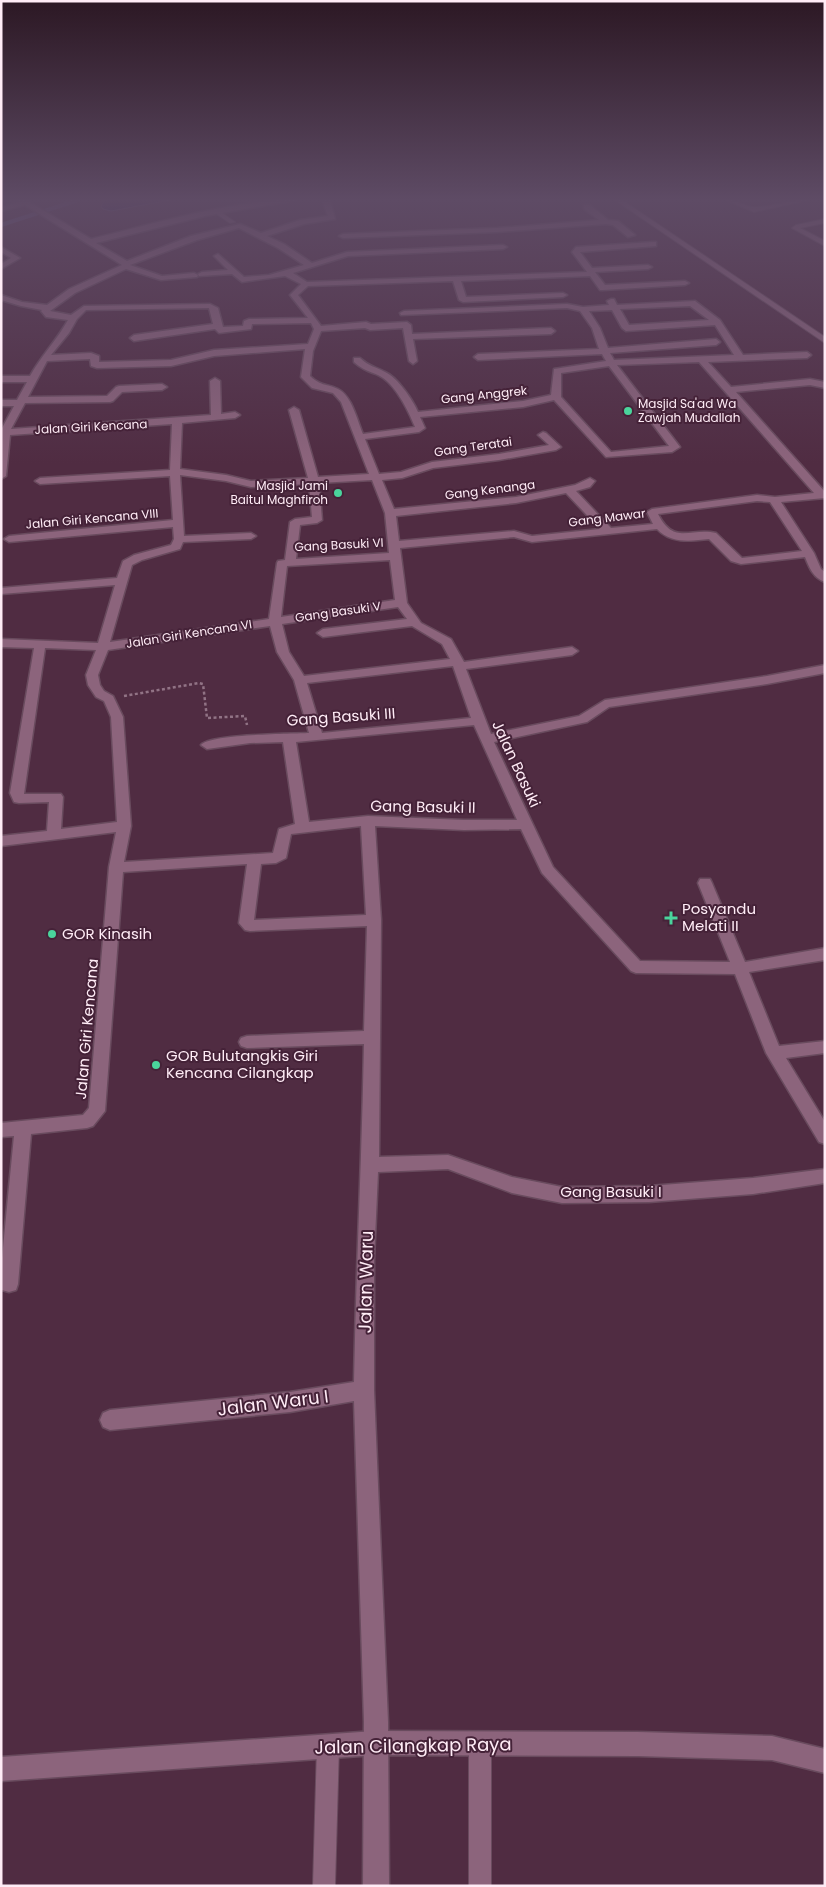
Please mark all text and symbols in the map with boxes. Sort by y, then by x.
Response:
street label: Gang Anggrek [440,381,529,407]
place label: Masjid Sa'ad Wa Zawjah Mudallah [638,395,740,426]
marker: Masjid Sa'ad Wa Zawjah Mudallah [622,405,634,417]
street label: Jalan Giri Kencana [34,415,148,438]
street label: Gang Teratai [433,433,513,460]
street label: Gang Kenanga [444,476,536,503]
place label: Masjid Jami Baitul Maghfiroh [230,477,328,508]
marker: Masjid Jami Baitul Maghfiroh [332,487,344,499]
street label: Jalan Giri Kencana VIII [25,504,159,533]
street label: Gang Mawar [568,504,647,531]
street label: Gang Basuki VI [294,534,384,555]
street label: Gang Basuki V [294,597,382,626]
street label: Jalan Giri Kencana VI [125,615,253,652]
street label: Gang Basuki III [286,702,396,731]
street label: Jalan Basuki [487,717,546,811]
street label: Gang Basuki II [370,795,476,818]
place label: Posyandu Melati II [682,898,756,936]
marker: Posyandu Melati II [664,911,678,925]
place label: GOR Kinasih [62,923,152,944]
marker: GOR Kinasih [46,928,58,940]
street label: Jalan Giri Kencana [70,958,103,1100]
place label: GOR Bulutangkis Giri Kencana Cilangkap [166,1045,318,1083]
marker: GOR Bulutangkis Giri Kencana Cilangkap [150,1059,162,1071]
street label: Gang Basuki I [560,1181,662,1202]
street label: Jalan Waru [352,1230,379,1334]
street label: Jalan Waru I [216,1383,330,1422]
street label: Jalan Cilangkap Raya [314,1731,512,1760]

